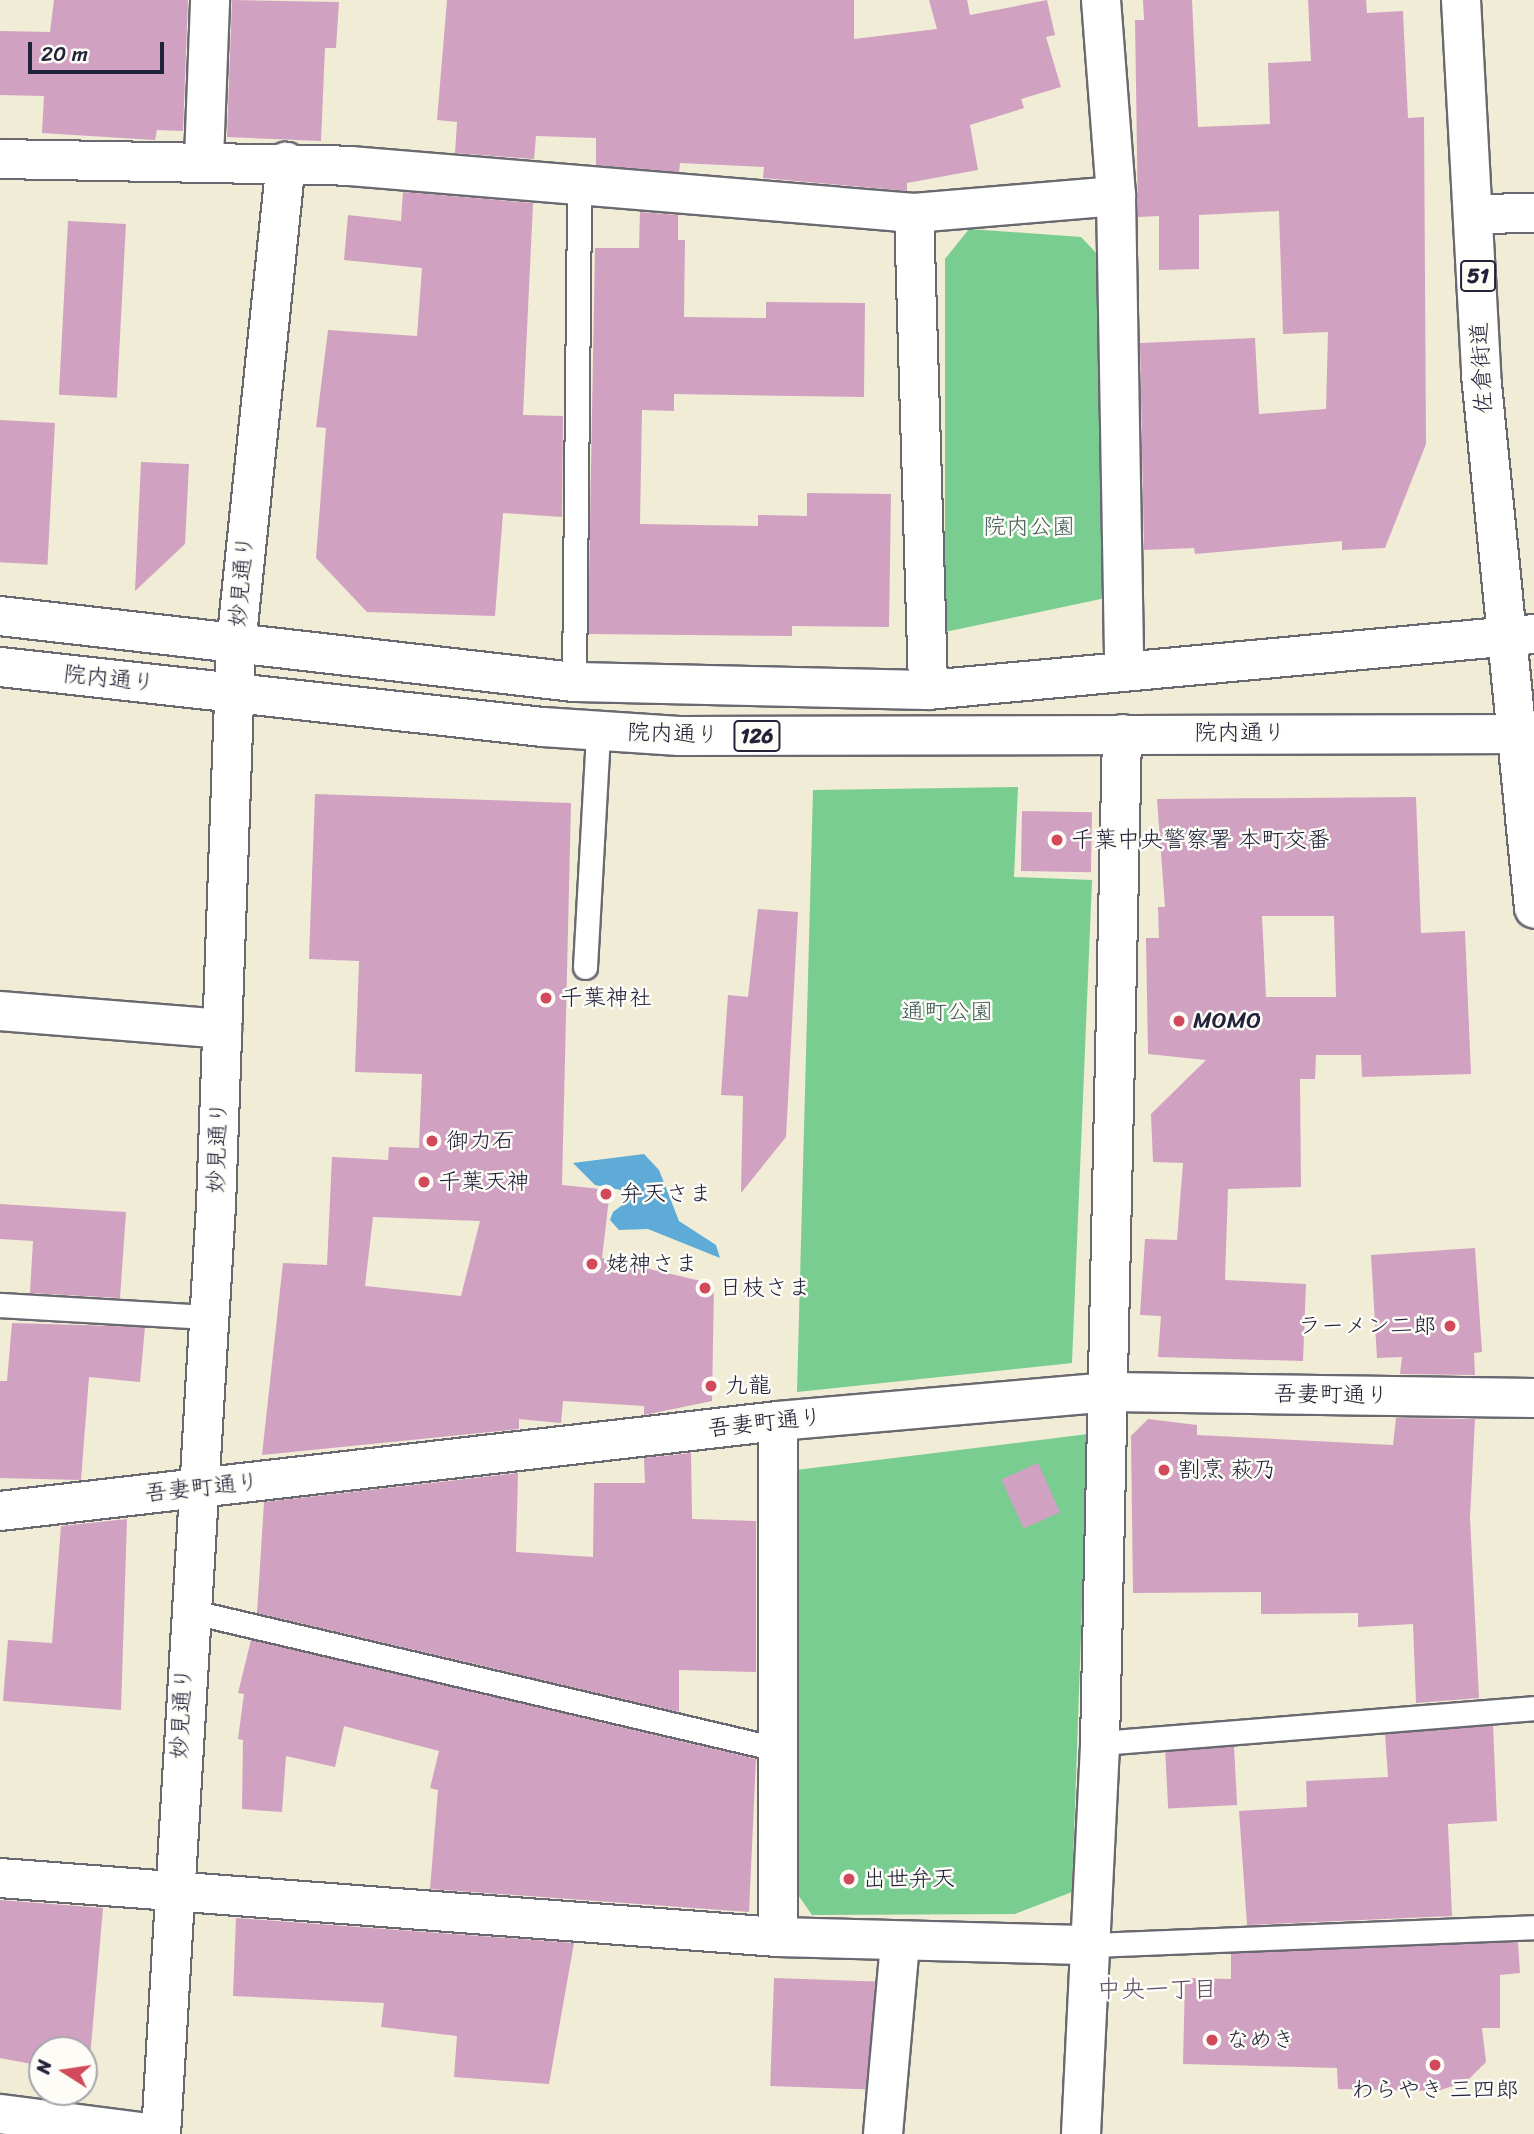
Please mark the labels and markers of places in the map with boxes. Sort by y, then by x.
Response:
place label: 千葉中央警察署 本町交番 [1071,826,1330,854]
marker: 千葉中央警察署 本町交番 [1049,832,1065,848]
place label: 千葉神社 [560,984,652,1012]
marker: 千葉神社 [538,990,554,1006]
place label: MOMO [1193,1007,1261,1035]
marker: MOMO [1171,1013,1187,1029]
place label: 御力石 [446,1127,515,1155]
marker: 御力石 [424,1133,440,1149]
place label: 千葉天神 [438,1168,530,1196]
marker: 千葉天神 [416,1174,432,1190]
place label: 弁天さま [620,1180,712,1208]
marker: 弁天さま [598,1186,614,1202]
place label: 姥神さま [606,1250,698,1278]
marker: 姥神さま [584,1256,600,1272]
place label: 日枝さま [719,1274,811,1302]
marker: 日枝さま [697,1280,713,1296]
place label: ラーメン二郎 [1298,1312,1436,1340]
marker: ラーメン二郎 [1442,1318,1458,1334]
place label: 九龍 [725,1372,771,1400]
marker: 九龍 [703,1378,719,1394]
place label: 割烹 萩乃 [1178,1456,1276,1484]
marker: 割烹 萩乃 [1156,1462,1172,1478]
place label: 出世弁天 [863,1865,955,1893]
marker: 出世弁天 [841,1871,857,1887]
place label: なめき [1226,2026,1295,2054]
marker: なめき [1204,2032,1220,2048]
marker: わらやき 三四郎 [1427,2057,1443,2073]
place label: わらやき 三四郎 [1352,2076,1518,2104]

